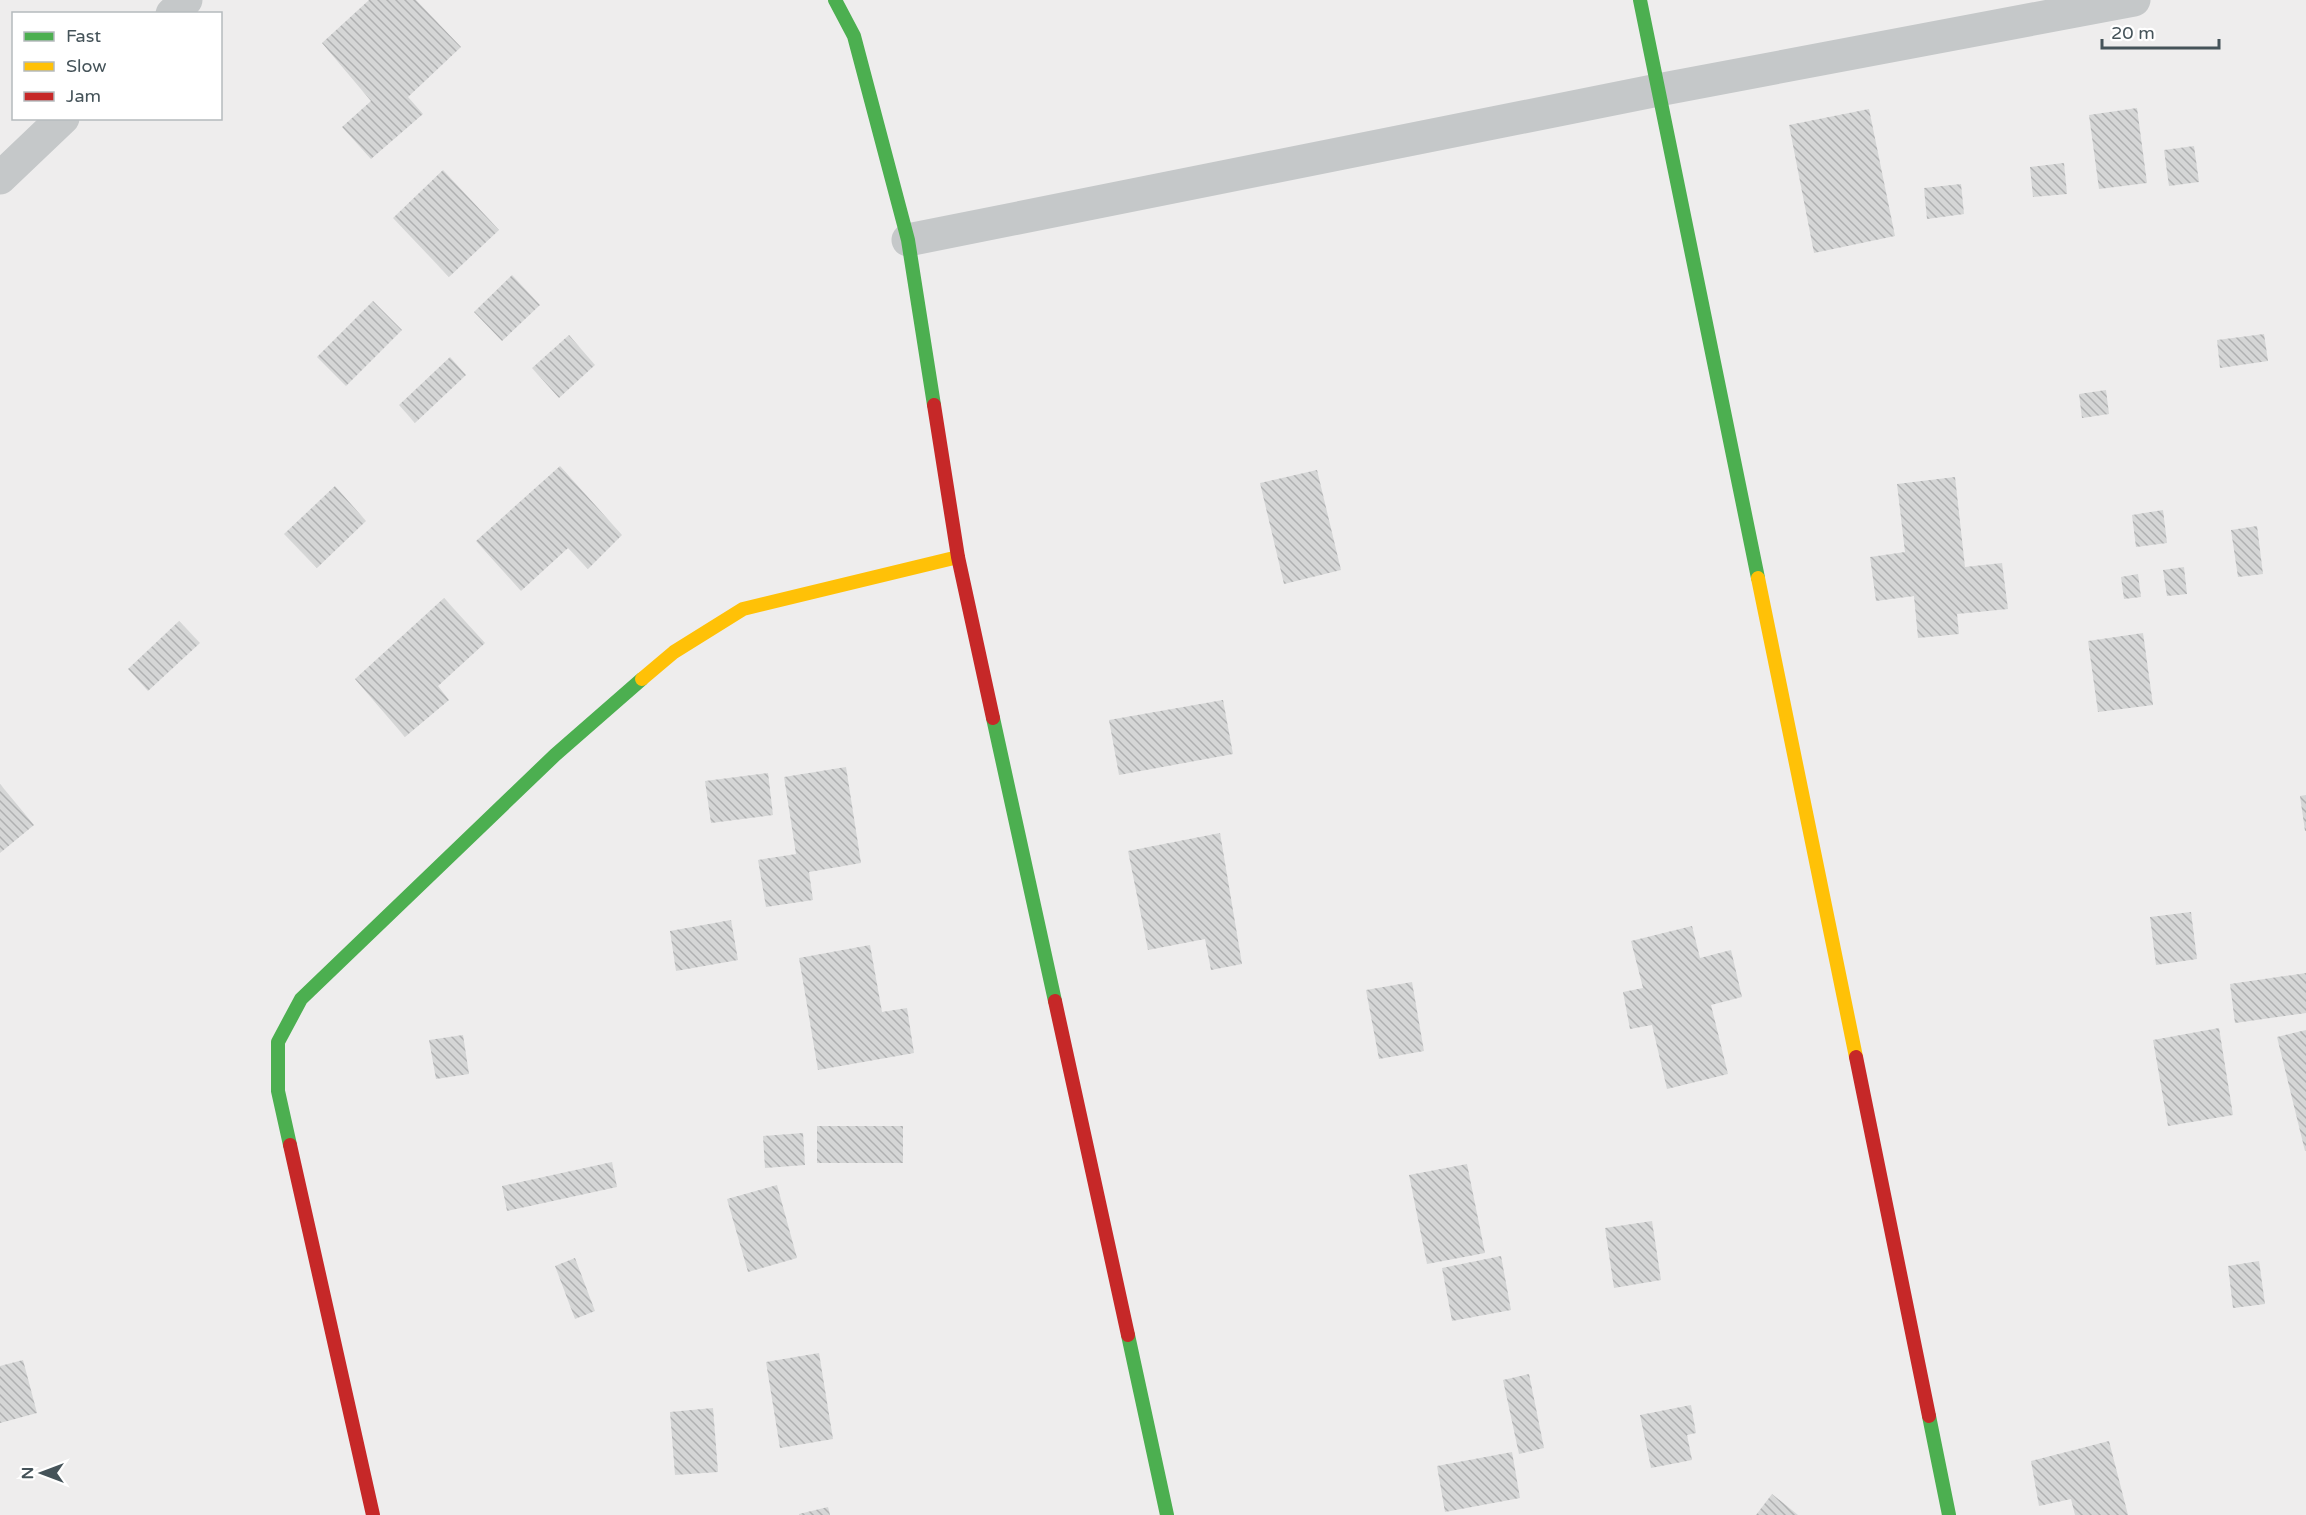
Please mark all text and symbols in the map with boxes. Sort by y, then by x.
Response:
legend [12,12,222,120]
scale bar [2102,12,2219,50]
text: 20 m [2111,22,2155,44]
text: Fast [66,25,101,47]
text: Slow [66,55,107,77]
text: Jam [66,85,101,107]
north arrow [12,1443,72,1503]
text: N [18,1467,38,1479]

